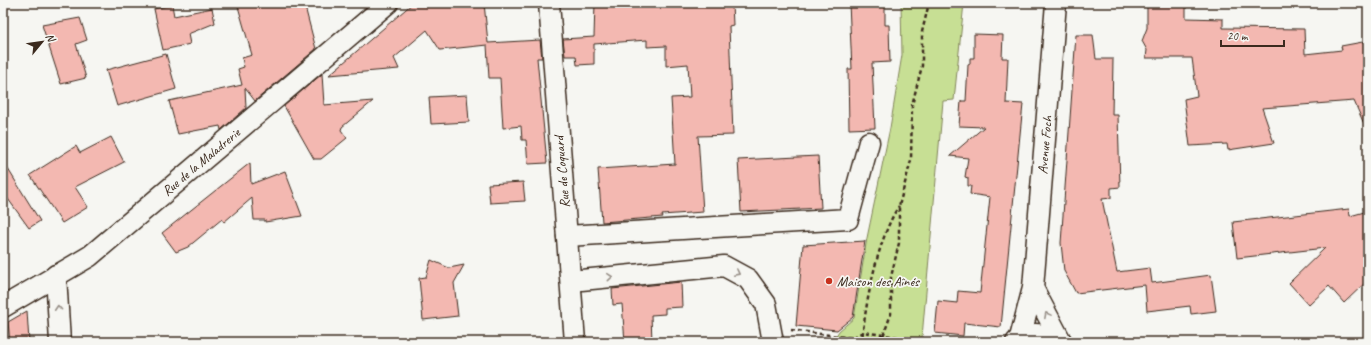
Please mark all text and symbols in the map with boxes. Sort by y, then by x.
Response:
north arrow [22,22,62,62]
scale bar [1221,22,1284,48]
text: 20 m [1227,28,1249,44]
text: N [43,31,60,45]
street label: Avenue Foch [1034,114,1056,175]
street label: Rue de la Maladrerie [159,124,245,200]
street label: Rue de Coquard [550,133,574,209]
one-way arrow [733,268,741,276]
one-way arrow [607,273,613,282]
place label: Maison des Aînés [837,273,920,290]
marker: Maison des Aînés [824,276,834,286]
one-way arrow [53,305,62,311]
one-way arrow [1044,311,1052,319]

